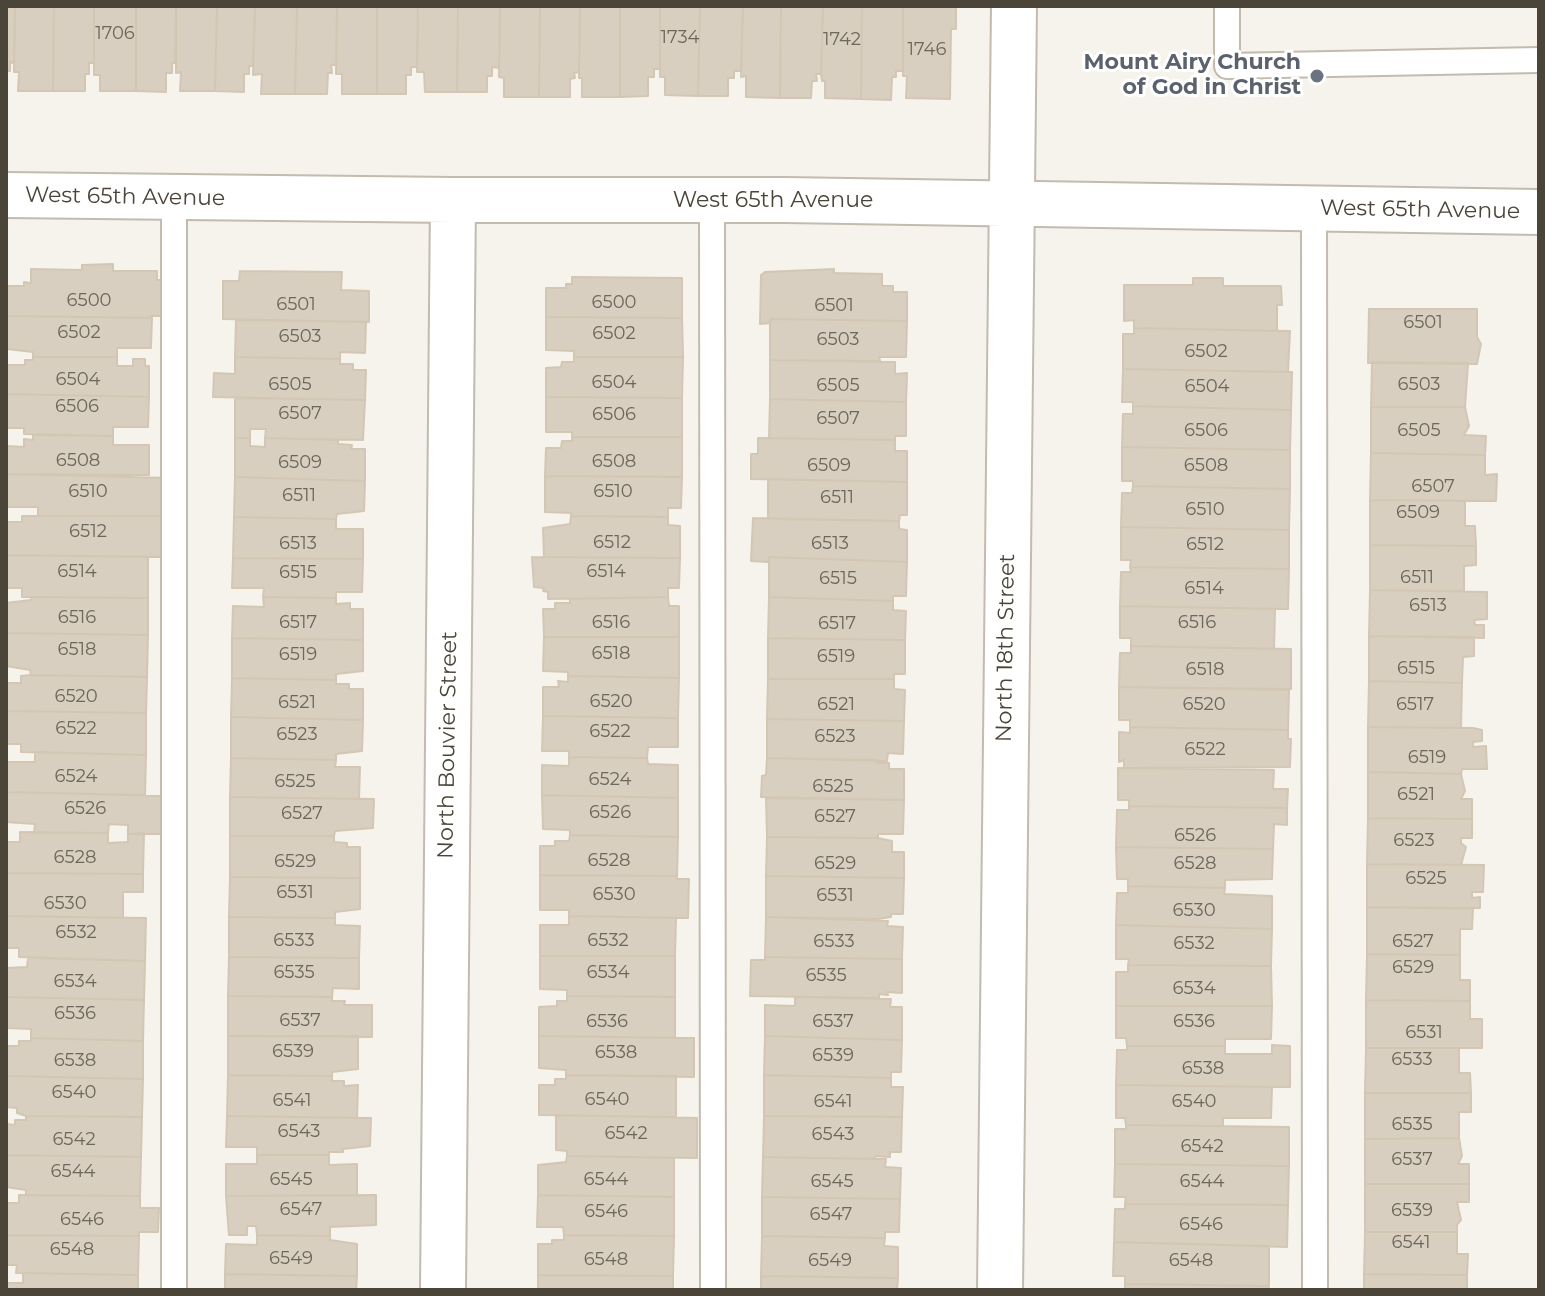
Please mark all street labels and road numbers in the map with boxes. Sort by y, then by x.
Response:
street label: West 65th Avenue [25,182,225,212]
street label: West 65th Avenue [673,188,873,214]
street label: West 65th Avenue [1320,195,1520,225]
street label: North 18th Street [991,554,1021,742]
street label: North Bouvier Street [433,631,463,859]

